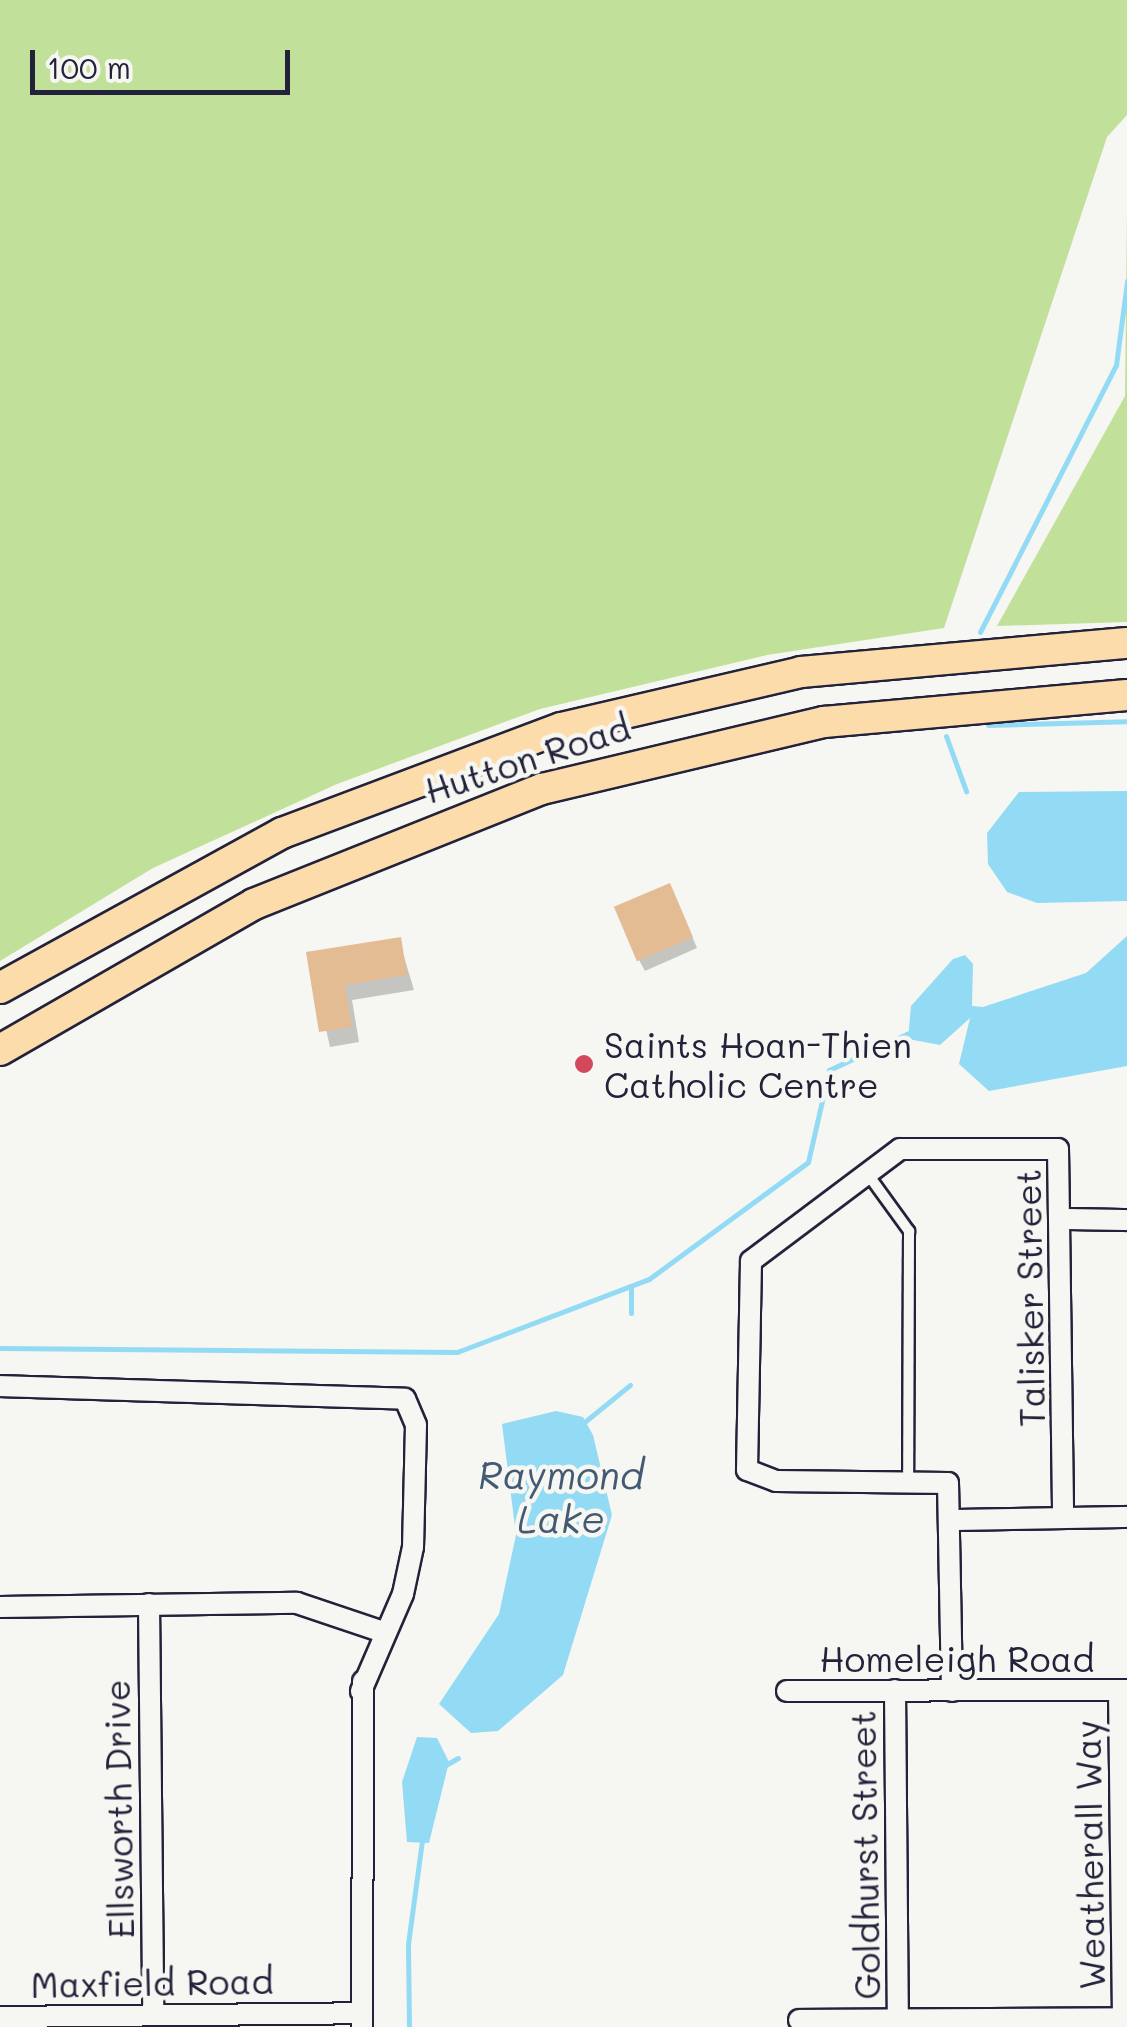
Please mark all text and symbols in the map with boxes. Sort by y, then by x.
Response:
scale bar [35,30,295,92]
text: 100 m [47,47,131,87]
street label: Hutton Road [419,705,635,811]
place label: Saints Hoan-Thien Catholic Centre [604,1023,912,1105]
marker: Saints Hoan-Thien Catholic Centre [573,1053,595,1075]
street label: Talisker Street [1006,1169,1052,1427]
water label: Raymond Lake [478,1452,644,1542]
street label: Homeleigh Road [820,1637,1094,1679]
street label: Ellsworth Drive [95,1679,141,1939]
street label: Goldhurst Street [840,1710,888,2000]
street label: Weatherall Way [1066,1720,1112,1990]
street label: Maxfield Road [30,1959,274,2005]

